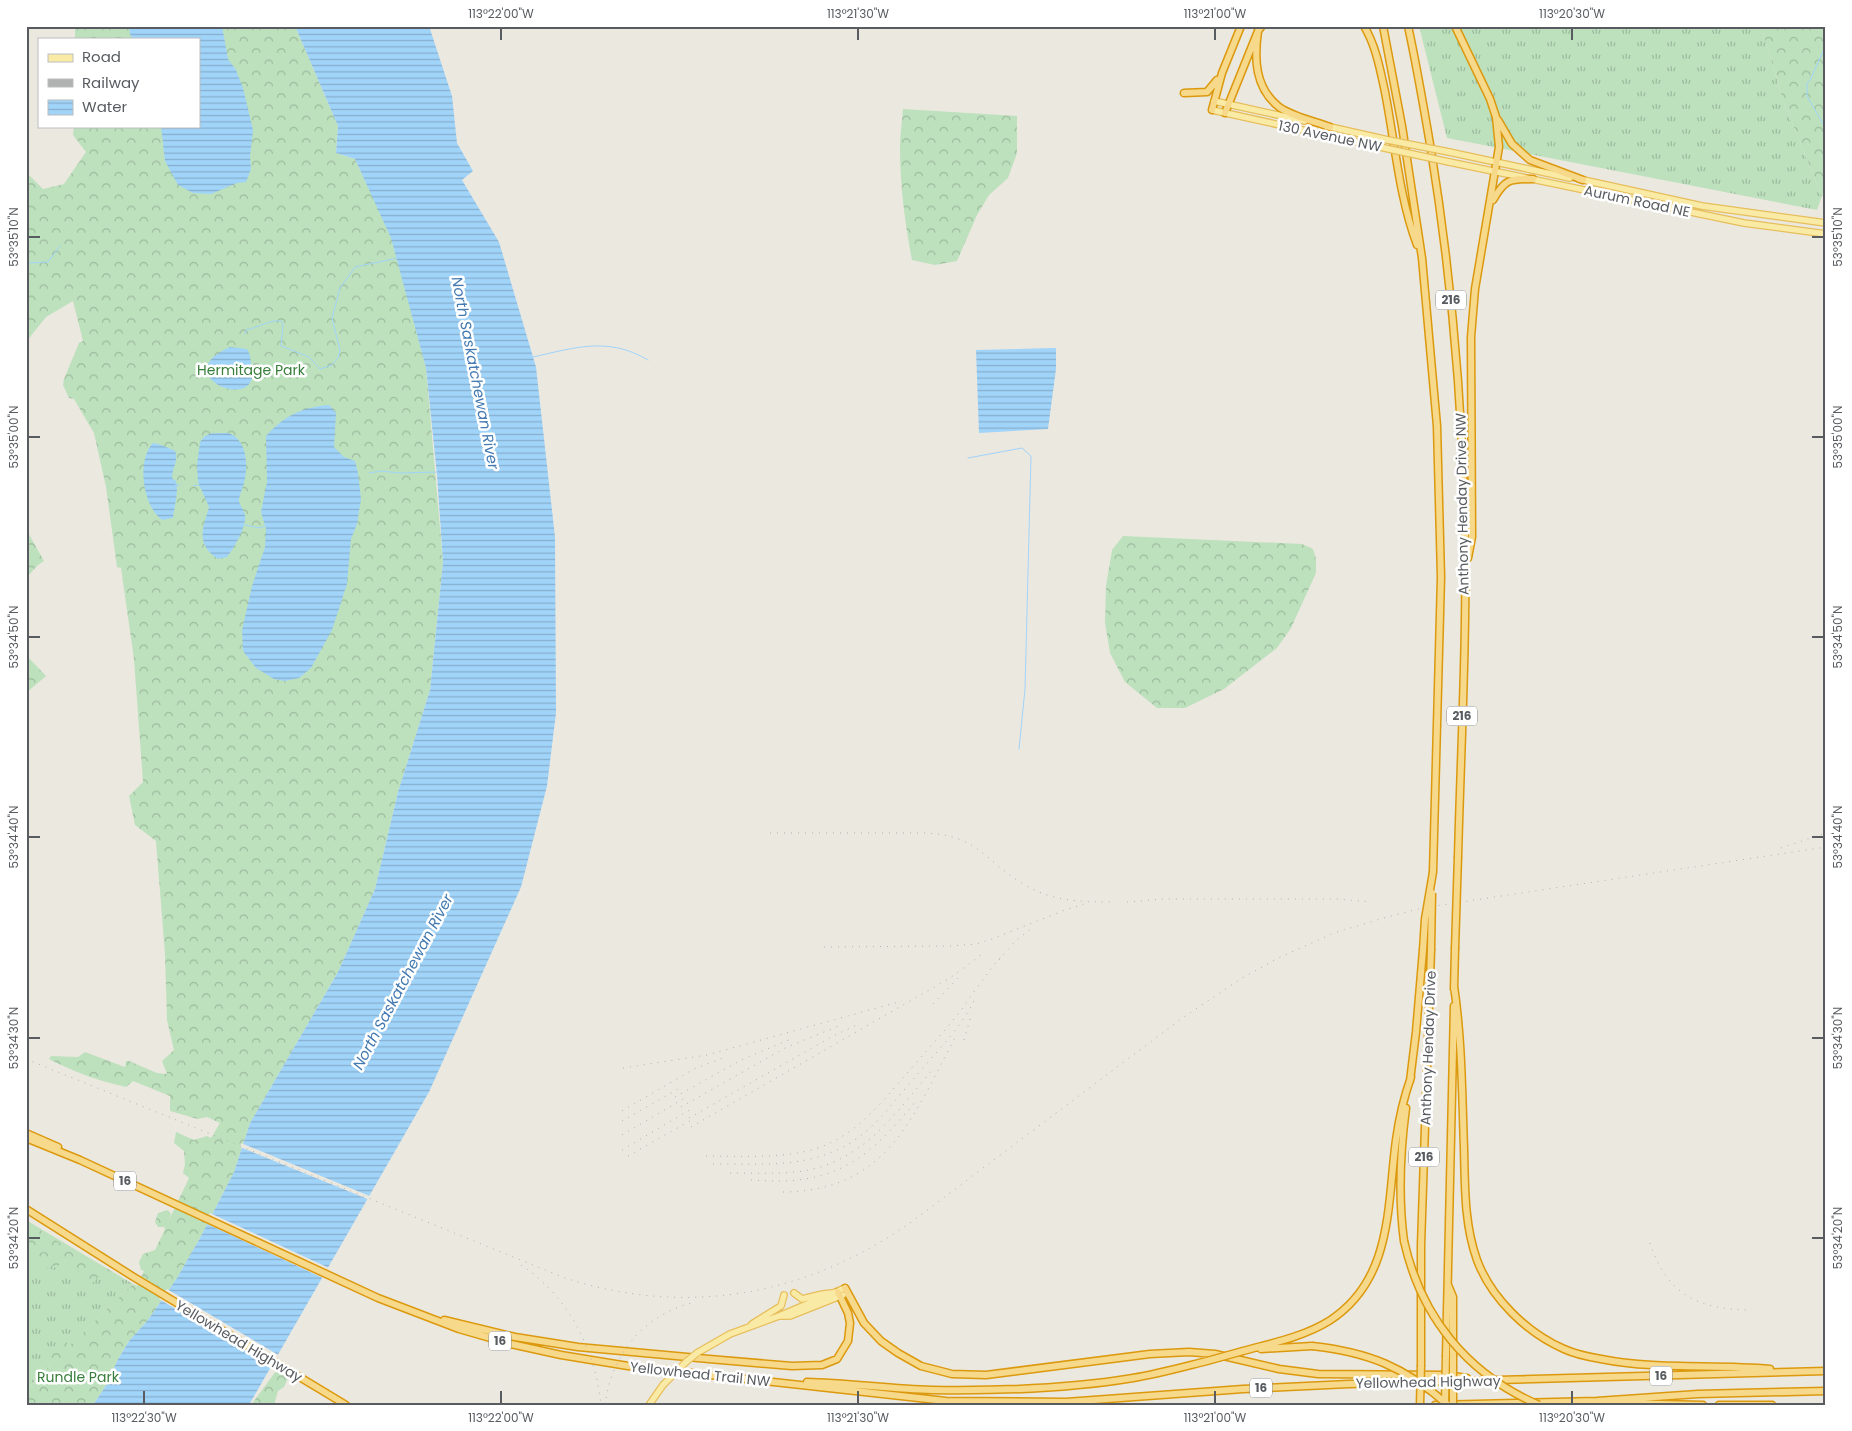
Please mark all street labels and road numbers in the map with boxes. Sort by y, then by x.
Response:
street label: 130 Avenue NW [1277,115,1384,157]
street label: Aurum Road NE [1582,180,1692,222]
road number: 216 [1436,290,1466,310]
street label: Anthony Henday Drive NW [1450,412,1474,595]
road number: 216 [1447,706,1477,726]
street label: Anthony Henday Drive [1415,970,1441,1126]
road number: 216 [1409,1148,1439,1166]
road number: 16 [114,1172,136,1190]
street label: Yellowhead Highway [172,1295,306,1387]
road number: 16 [489,1332,511,1350]
street label: Yellowhead Trail NW [629,1357,771,1391]
road number: 16 [1650,1366,1672,1385]
street label: Yellowhead Highway [1355,1371,1501,1393]
road number: 16 [1250,1379,1272,1398]

